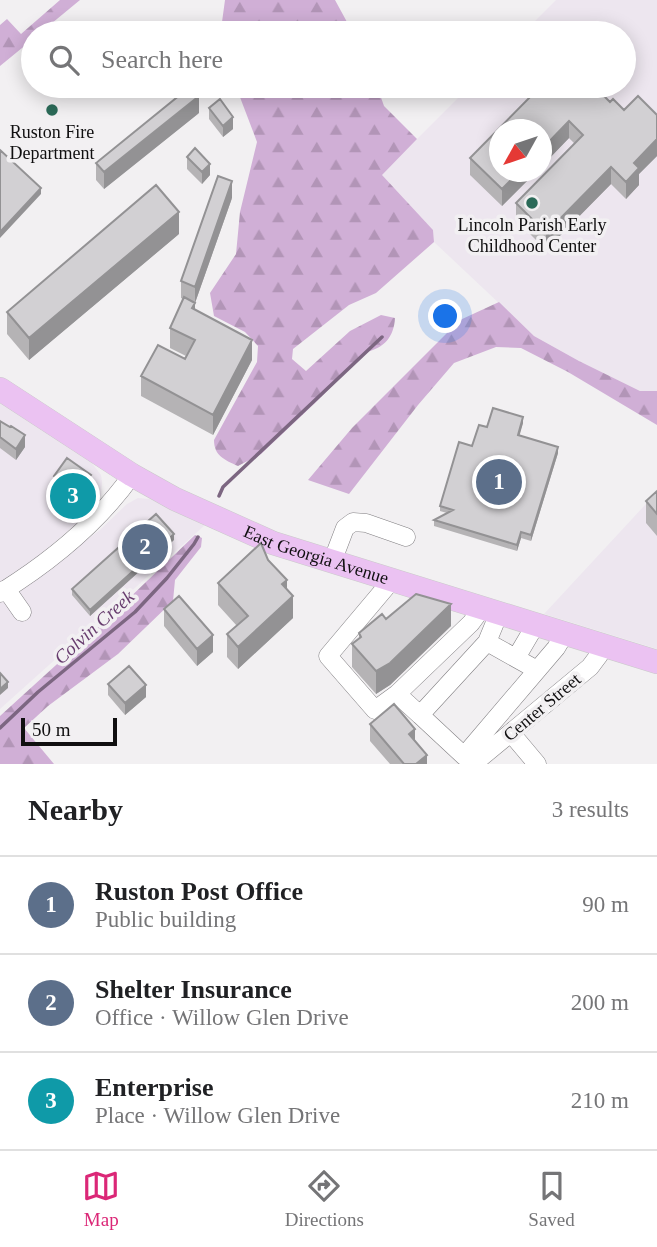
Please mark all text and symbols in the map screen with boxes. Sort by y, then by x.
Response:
search box [21,21,636,98]
icon: search [45,41,83,79]
text: Search here [101,45,223,74]
marker: Ruston Fire Department [44,102,60,118]
north arrow [489,119,552,182]
place label: Ruston Fire Department [10,122,94,163]
marker: Lincoln Parish Early Childhood Center [524,195,540,211]
place label: Lincoln Parish Early Childhood Center [458,215,606,256]
your location [428,299,462,333]
pin: 1 [476,456,522,508]
pin: 3 [50,470,96,522]
pin: 2 [122,521,168,573]
street label: East Georgia Avenue [241,521,391,588]
water label: Colvin Creek [50,585,139,668]
street label: Center Street [499,669,585,745]
scale bar [21,715,117,747]
text: 50 m [32,719,71,740]
text: Nearby [28,793,123,826]
text: 3 results [552,797,629,822]
text: Ruston Post Office [95,877,303,906]
text: 1 [45,892,57,917]
text: 90 m [582,892,629,917]
text: Public building [95,907,236,932]
text: Shelter Insurance [95,975,292,1004]
text: 2 [45,990,57,1015]
text: 200 m [571,990,629,1015]
text: Office · Willow Glen Drive [95,1005,349,1030]
text: Enterprise [95,1073,213,1102]
text: 3 [45,1088,57,1113]
text: 210 m [571,1088,629,1113]
text: Place · Willow Glen Drive [95,1103,340,1128]
tab: Map [82,1167,120,1231]
tab: Directions [285,1167,364,1231]
tab: Saved [528,1167,575,1231]

